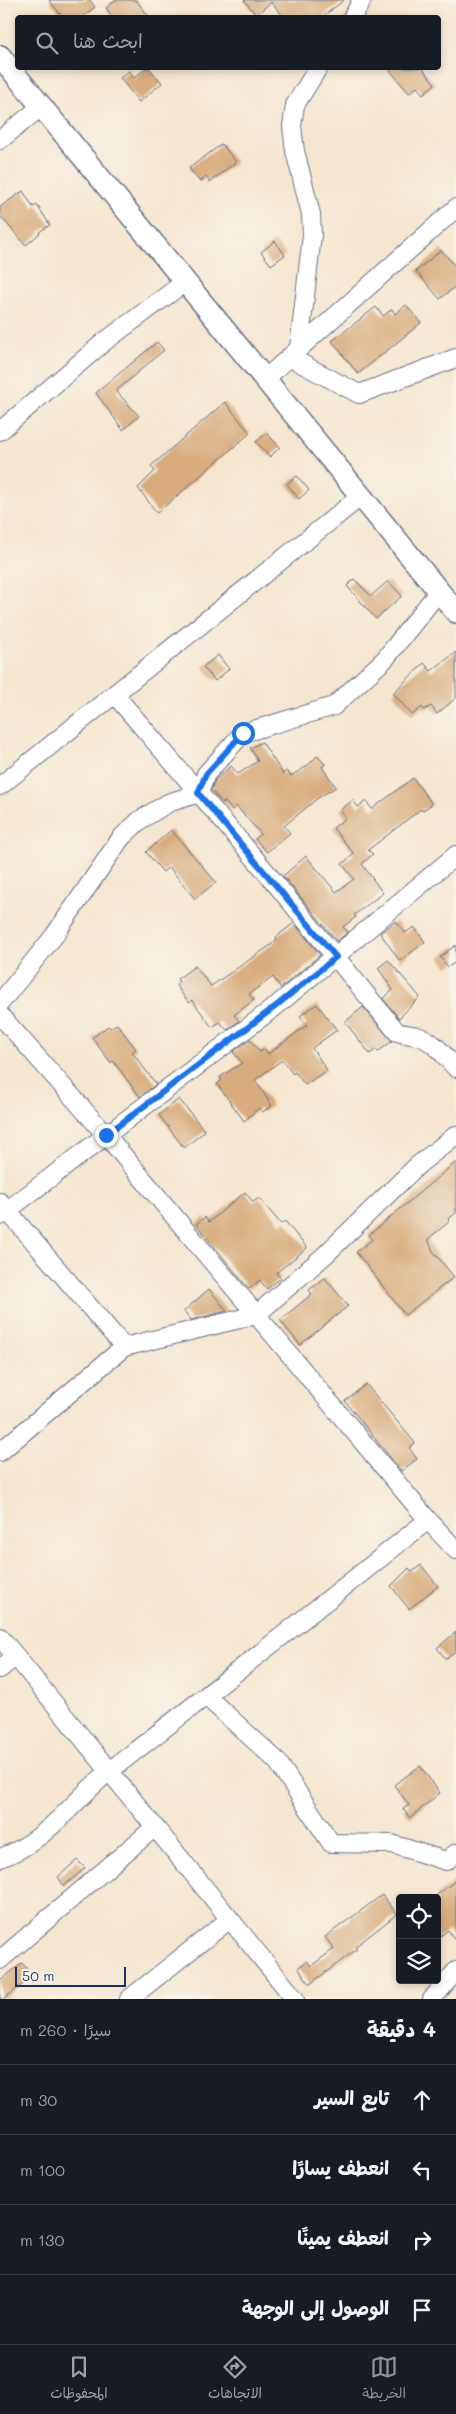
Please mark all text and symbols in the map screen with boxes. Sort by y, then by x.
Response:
search box [15,15,441,70]
text: ابحث هنا [73,28,143,53]
icon: search [33,29,61,57]
route start [232,722,255,745]
route end [95,1124,118,1147]
map controls [396,1894,441,1984]
button: locate [396,1894,441,1939]
button: layers [396,1939,441,1984]
scale bar [15,1964,126,1987]
text: 50 m [22,1966,54,1985]
text: 4 دقيقة [367,2015,436,2042]
text: سيرًا · 260 m [20,2019,111,2040]
text: تابع السير [314,2085,389,2110]
icon: ahead [408,2086,436,2114]
text: 30 m [20,2089,57,2110]
text: انعطف يسارًا [292,2155,389,2180]
icon: left [408,2156,436,2184]
text: 100 m [20,2159,65,2180]
text: انعطف يمينًا [297,2225,389,2250]
icon: right [408,2226,436,2254]
text: 130 m [20,2229,64,2250]
text: الوصول إلى الوجهة [242,2295,389,2320]
icon: arrive [408,2296,436,2324]
tab: المحفوظات [50,2353,108,2406]
tab: الاتجاهات [208,2353,262,2406]
tab: الخريطة [362,2353,406,2406]

